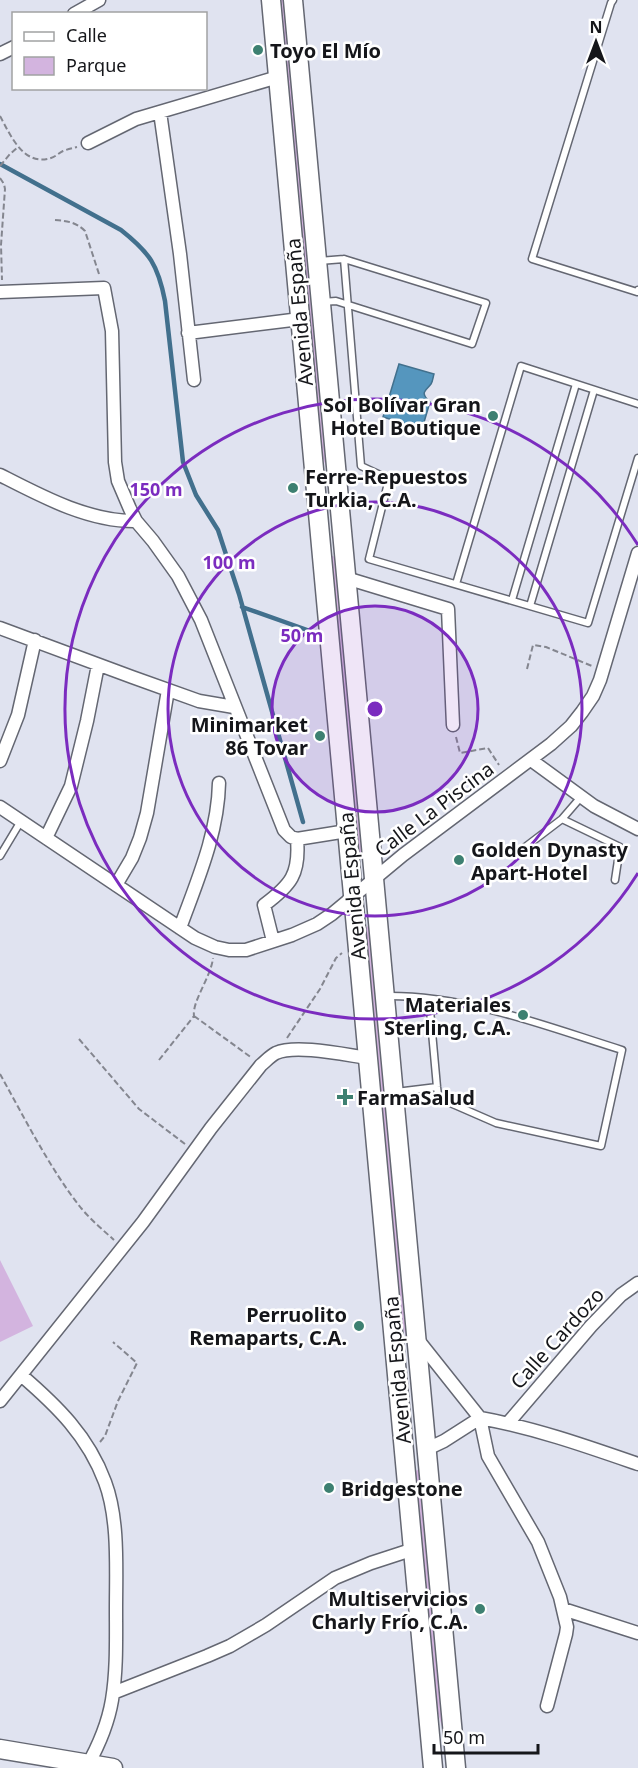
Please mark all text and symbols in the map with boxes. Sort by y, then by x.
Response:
legend [12,12,207,90]
north arrow [566,12,626,72]
text: N [589,16,603,38]
text: Calle [66,23,107,47]
place label: Toyo El Mío [270,37,381,64]
marker: Toyo El Mío [251,43,265,57]
text: Parque [66,53,126,77]
street label: Avenida España [279,237,319,387]
place label: Sol Bolívar Gran Hotel Boutique [323,391,481,441]
marker: Sol Bolívar Gran Hotel Boutique [486,409,500,423]
place label: Ferre-Repuestos Turkia, C.A. [305,463,468,513]
text: 150 m [129,477,183,501]
marker: Ferre-Repuestos Turkia, C.A. [286,481,300,495]
text: 100 m [202,550,256,574]
text: 50 m [281,623,323,647]
centre of rings [365,699,385,719]
place label: Minimarket 86 Tovar [191,711,308,761]
marker: Minimarket 86 Tovar [313,729,327,743]
street label: Calle La Piscina [369,755,499,863]
street label: Avenida España [332,811,372,961]
place label: Golden Dynasty Apart-Hotel [471,836,628,886]
marker: Golden Dynasty Apart-Hotel [452,853,466,867]
place label: Materiales Sterling, C.A. [384,991,511,1041]
marker: Materiales Sterling, C.A. [516,1008,530,1022]
place label: FarmaSalud [357,1084,475,1111]
marker: FarmaSalud [338,1090,352,1104]
street label: Calle Cardozo [504,1281,610,1395]
street label: Avenida España [377,1295,417,1445]
place label: Perruolito Remaparts, C.A. [189,1301,347,1351]
marker: Perruolito Remaparts, C.A. [352,1319,366,1333]
place label: Bridgestone [341,1475,463,1502]
marker: Bridgestone [322,1481,336,1495]
place label: Multiservicios Charly Frío, C.A. [311,1585,468,1635]
marker: Multiservicios Charly Frío, C.A. [473,1602,487,1616]
scale bar [434,1717,538,1755]
text: 50 m [443,1725,485,1749]

